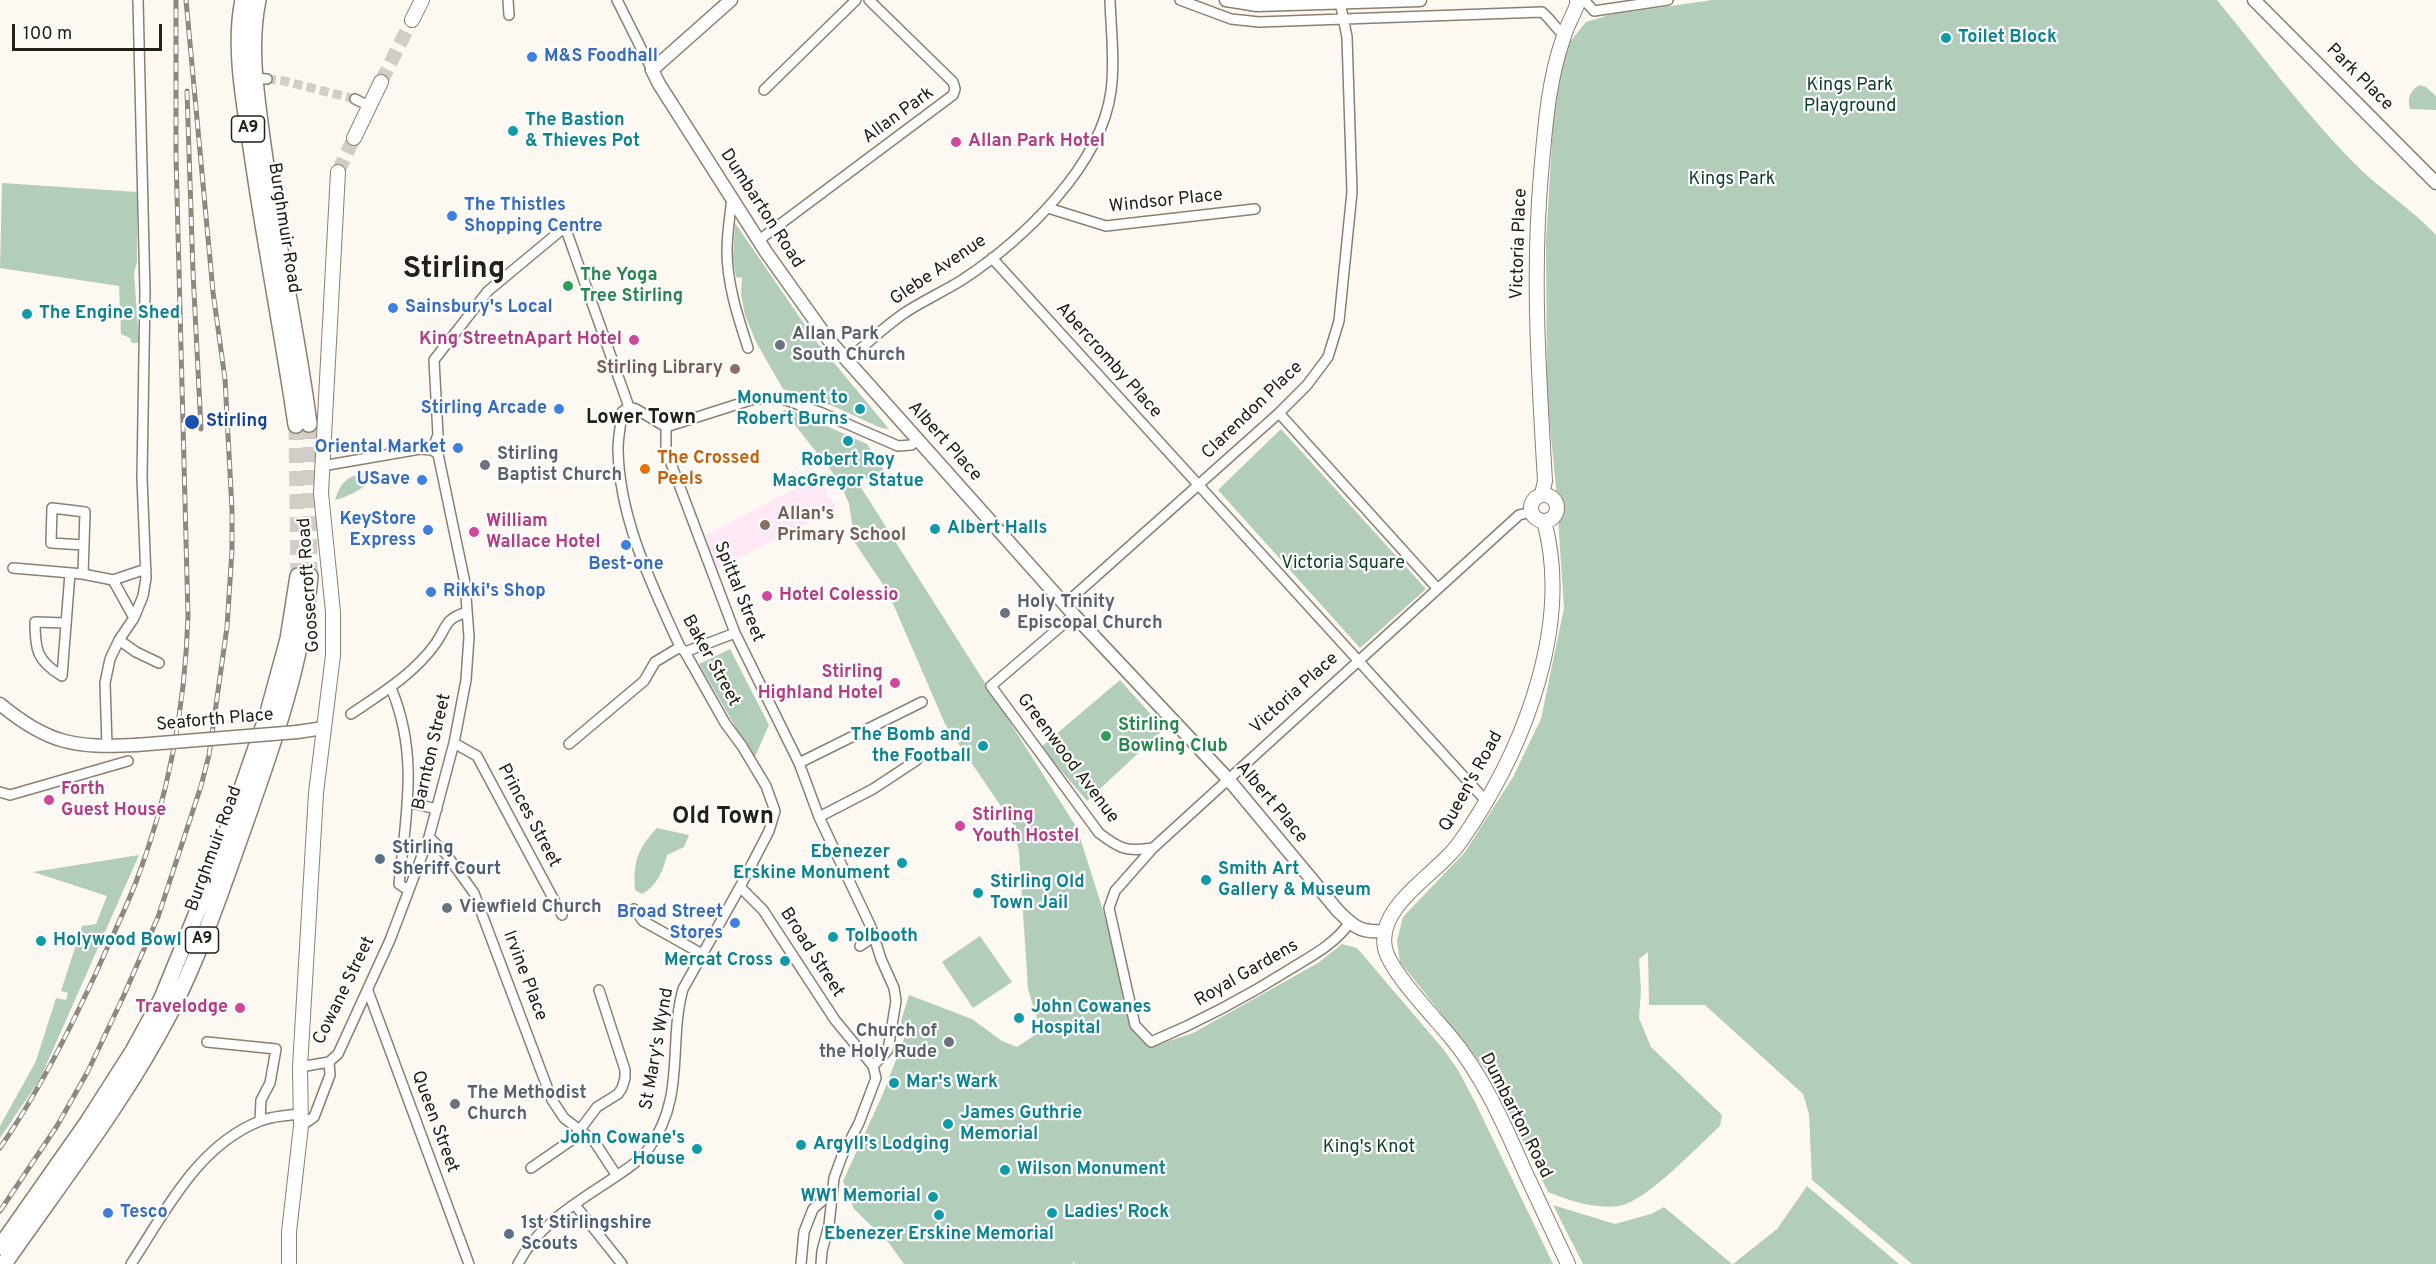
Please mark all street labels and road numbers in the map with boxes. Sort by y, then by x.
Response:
street label: Park Place [2321,40,2397,116]
street label: Allan Park [859,83,939,149]
road number: A9 [232,116,264,142]
street label: Dumbarton Road [714,145,808,273]
street label: Burghmuir Road [262,161,304,295]
street label: Windsor Place [1108,185,1224,219]
street label: Victoria Place [1507,188,1533,300]
street label: Glebe Avenue [887,231,991,311]
street label: Abercromby Place [1050,299,1166,423]
street label: Clarendon Place [1198,357,1308,465]
street label: Albert Place [902,398,986,486]
street label: Goosecroft Road [295,517,325,653]
street label: Spittal Street [708,539,768,645]
street label: Baker Street [676,612,744,710]
street label: Victoria Place [1246,649,1344,739]
street label: Greenwood Avenue [1011,690,1123,828]
street label: Barnton Street [409,692,457,812]
street label: Seaforth Place [155,705,275,737]
street label: Queen's Road [1436,728,1508,836]
street label: Albert Place [1231,758,1311,848]
street label: Princes Street [492,761,564,871]
street label: Burghmuir Road [182,783,248,915]
street label: Broad Street [774,904,848,1002]
road number: A9 [186,927,218,953]
street label: Irvine Place [497,928,551,1024]
street label: Cowane Street [309,933,381,1049]
street label: Royal Gardens [1191,936,1303,1012]
street label: St Mary's Wynd [637,986,679,1112]
street label: Dumbarton Road [1474,1050,1556,1182]
street label: Queen Street [406,1068,462,1176]

